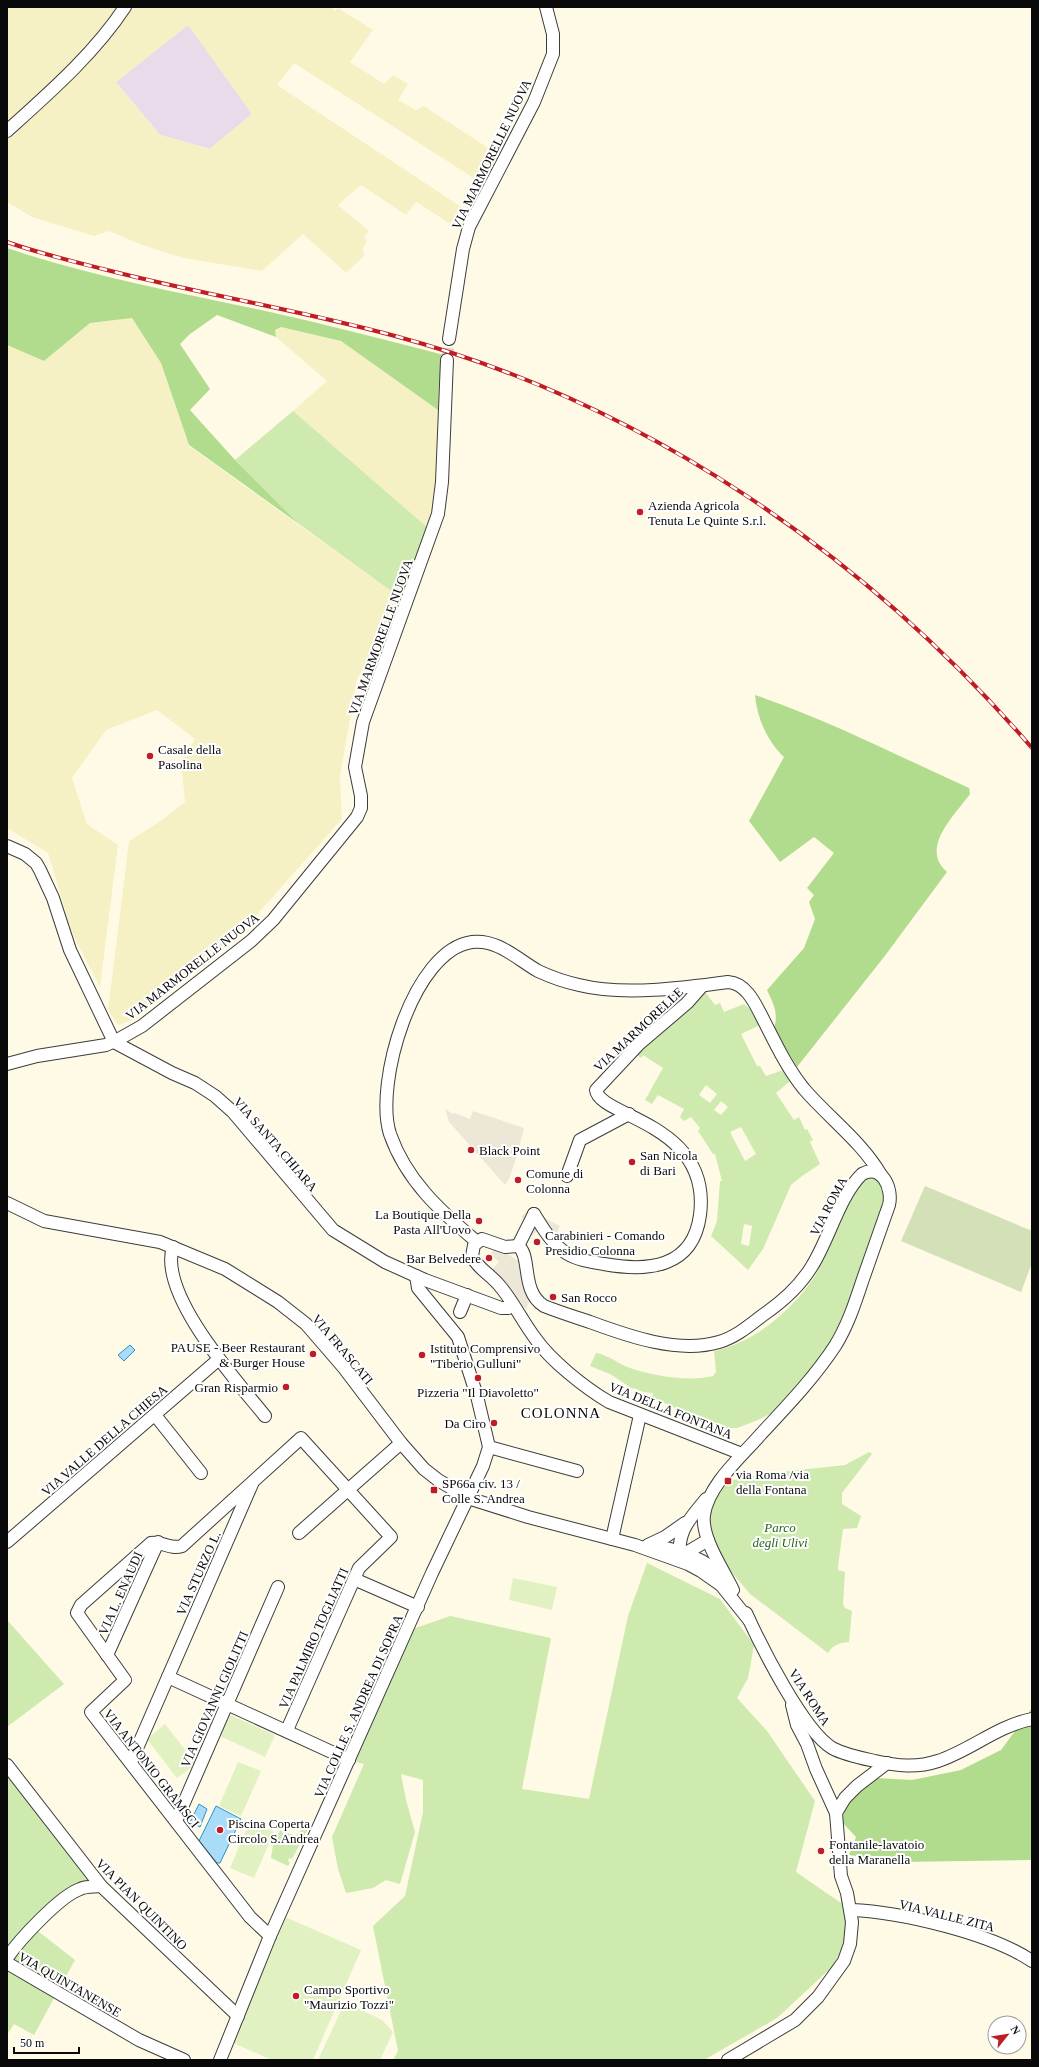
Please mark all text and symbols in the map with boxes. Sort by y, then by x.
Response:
street label: VIA MARMORELLE NUOVA [449,76,535,232]
place label: Azienda Agricola Tenuta Le Quinte S.r.l. [648,498,766,528]
marker: Azienda Agricola Tenuta Le Quinte S.r.l. [635,507,645,517]
street label: VIA MARMORELLE NUOVA [345,556,416,717]
place label: Casale della Pasolina [158,742,221,772]
marker: Casale della Pasolina [145,751,155,761]
street label: VIA MARMORELLE NUOVA [123,909,262,1023]
street label: VIA MARMORELLE [591,984,686,1075]
street label: VIA SANTA CHIARA [230,1094,321,1195]
place label: Black Point [479,1143,540,1158]
marker: Black Point [466,1145,476,1155]
place label: San Nicola di Bari [640,1148,698,1178]
marker: San Nicola di Bari [627,1157,637,1167]
place label: Comune di Colonna [526,1166,584,1196]
street label: VIA ROMA [807,1174,851,1238]
marker: Comune di Colonna [513,1175,523,1185]
place label: La Boutique Della Pasta All'Uovo [375,1207,471,1237]
marker: La Boutique Della Pasta All'Uovo [474,1216,484,1226]
place label: Carabinieri - Comando Presidio Colonna [545,1228,665,1258]
marker: Carabinieri - Comando Presidio Colonna [532,1237,542,1247]
place label: Bar Belvedere [406,1251,481,1266]
marker: Bar Belvedere [484,1253,494,1263]
place label: San Rocco [561,1290,617,1305]
marker: San Rocco [548,1292,558,1302]
street label: VIA FRASCATI [309,1311,376,1387]
place label: PAUSE - Beer Restaurant & Burger House [171,1340,305,1370]
place label: Istituto Comprensivo "Tiberio Gulluni" [430,1341,540,1371]
marker: PAUSE - Beer Restaurant & Burger House [308,1349,318,1359]
marker: Istituto Comprensivo "Tiberio Gulluni" [417,1350,427,1360]
marker: Pizzeria "Il Diavoletto" [473,1373,483,1383]
street label: VIA DELLA FONTANA [607,1379,735,1442]
place label: Gran Risparmio [195,1380,278,1395]
street label: VIA VALLE DELLA CHIESA [38,1381,171,1499]
marker: Gran Risparmio [281,1382,291,1392]
place label: Pizzeria "Il Diavoletto" [417,1385,539,1400]
district label: COLONNA [521,1405,601,1421]
place label: Da Ciro [444,1416,486,1431]
marker: Da Ciro [489,1418,499,1428]
place label: via Roma /via della Fontana [736,1467,809,1497]
place label: SP66a civ. 13 / Colle S. Andrea [442,1476,525,1506]
marker: via Roma /via della Fontana [723,1476,733,1486]
marker: SP66a civ. 13 / Colle S. Andrea [429,1485,439,1495]
park label: Parco degli Ulivi [752,1520,808,1550]
street label: VIA STURZO L. [173,1529,224,1618]
street label: VIA L. ENAUDI [95,1549,146,1637]
street label: VIA PALMIRO TOGLIATTI [276,1565,351,1711]
street label: VIA COLLE S. ANDREA DI SOPRA [311,1612,406,1800]
street label: VIA GIOVANNI GIOLITTI [178,1629,251,1770]
street label: VIA ROMA [786,1666,834,1729]
street label: VIA ANTONIO GRAMSCI [101,1706,203,1831]
place label: Piscina Coperta Circolo S.Andrea [228,1816,319,1846]
marker: Piscina Coperta Circolo S.Andrea [215,1825,225,1835]
place label: Fontanile-lavatoio della Maranella [829,1837,924,1867]
marker: Fontanile-lavatoio della Maranella [816,1846,826,1856]
street label: VIA PIAN QUINTINO [93,1856,190,1953]
street label: VIA VALLE ZITA [897,1896,997,1935]
street label: VIA QUINTANENSE [16,1949,124,2020]
place label: Campo Sportivo "Maurizio Tozzi" [304,1982,394,2012]
marker: Campo Sportivo "Maurizio Tozzi" [291,1991,301,2001]
north arrow [987,2015,1027,2055]
text: N [1008,2024,1023,2036]
scale bar [14,2029,79,2055]
text: 50 m [20,2036,45,2050]

